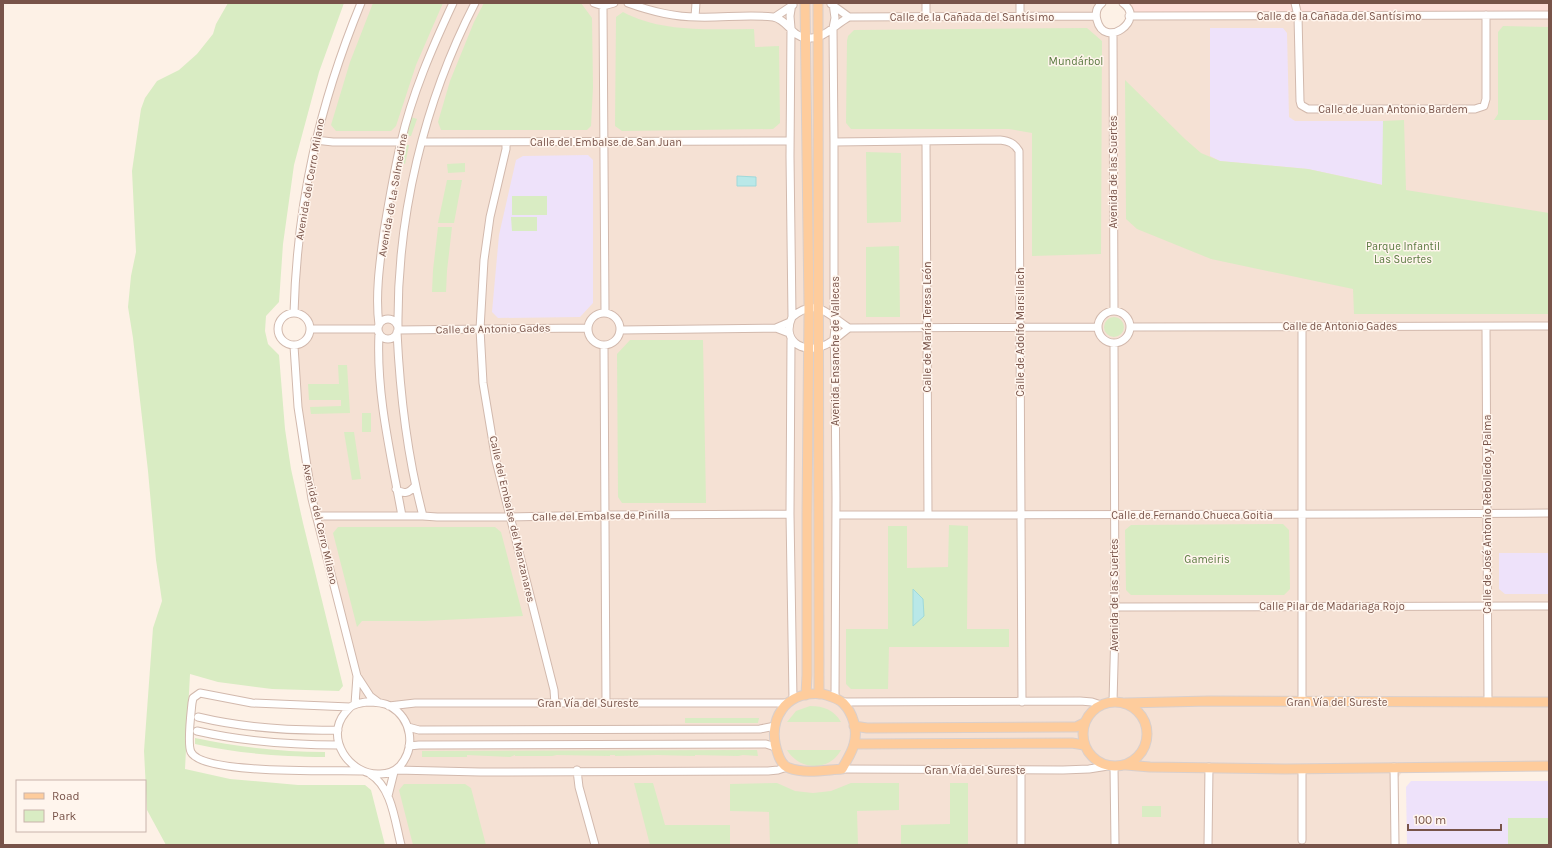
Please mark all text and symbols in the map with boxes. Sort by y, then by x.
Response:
street label: Calle de la Cañada del Santísimo [1257,10,1421,23]
street label: Calle de la Cañada del Santísimo [890,11,1054,24]
park label: Mundárbol [1049,55,1103,68]
street label: Calle de Juan Antonio Bardem [1318,103,1468,116]
street label: Avenida de las Suertes [1107,115,1120,229]
street label: Avenida del Cerro Milano [293,117,327,241]
street label: Avenida de La Salmedina [376,132,410,258]
street label: Calle del Embalse de San Juan [530,136,682,149]
park label: Parque Infantil Las Suertes [1366,240,1440,266]
street label: Calle de María Teresa León [921,261,934,393]
street label: Calle de Adolfo Marsillach [1014,267,1027,397]
street label: Avenida Ensanche de Vallecas [829,276,842,426]
street label: Calle de Antonio Gades [1283,320,1398,333]
street label: Calle de Antonio Gades [436,321,551,337]
street label: Calle de José Antonio Rebolledo y Palma [1481,414,1494,614]
street label: Calle del Embalse del Manzanares [486,434,538,604]
street label: Avenida del Cerro Milano [300,462,340,586]
street label: Calle del Embalse de Pinilla [532,508,670,524]
street label: Calle de Fernando Chueca Goitia [1111,509,1273,522]
street label: Avenida de las Suertes [1108,538,1121,652]
park label: Gameiris [1184,553,1230,566]
street label: Calle Pilar de Madariaga Rojo [1259,600,1405,613]
street label: Gran Vía del Sureste [1287,696,1388,709]
street label: Gran Vía del Sureste [538,697,639,710]
street label: Gran Vía del Sureste [925,764,1026,777]
legend [16,780,146,832]
text: Road [52,789,80,803]
scale bar [1408,806,1501,832]
text: Park [52,809,77,823]
text: 100 m [1414,813,1446,827]

